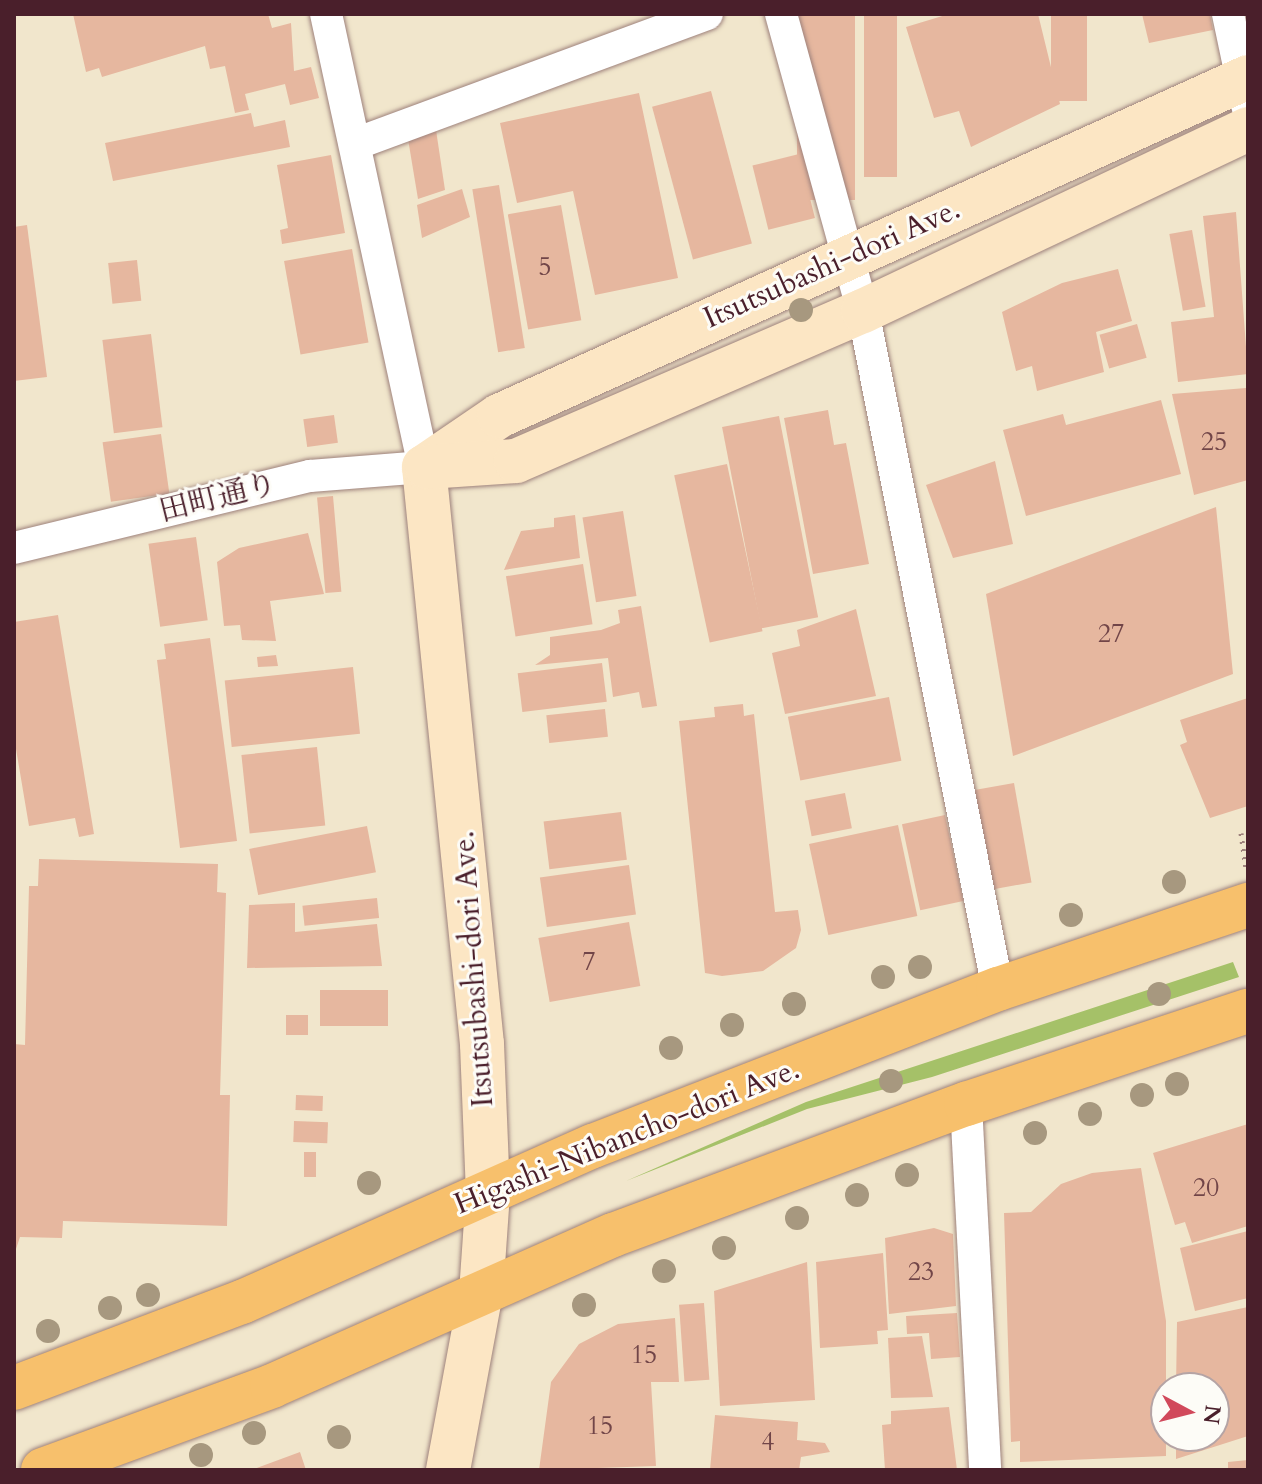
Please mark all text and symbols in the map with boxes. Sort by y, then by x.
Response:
street label: Itsutsubashi-dori Ave. [698,191,966,337]
house number: 5 [538,251,552,283]
house number: 25 [1201,426,1227,458]
street label: 田町通り [155,466,281,530]
house number: 27 [1098,618,1124,650]
street label: Itsutsubashi-dori Ave. [446,830,502,1108]
house number: 7 [582,946,596,978]
street label: Higashi-Nibancho-dori Ave. [449,1051,805,1223]
house number: 20 [1193,1172,1219,1204]
house number: 23 [908,1256,934,1288]
house number: 15 [631,1339,657,1371]
north arrow [1150,1372,1230,1452]
text: N [1196,1403,1228,1426]
house number: 15 [587,1410,613,1442]
house number: 4 [761,1426,775,1458]

